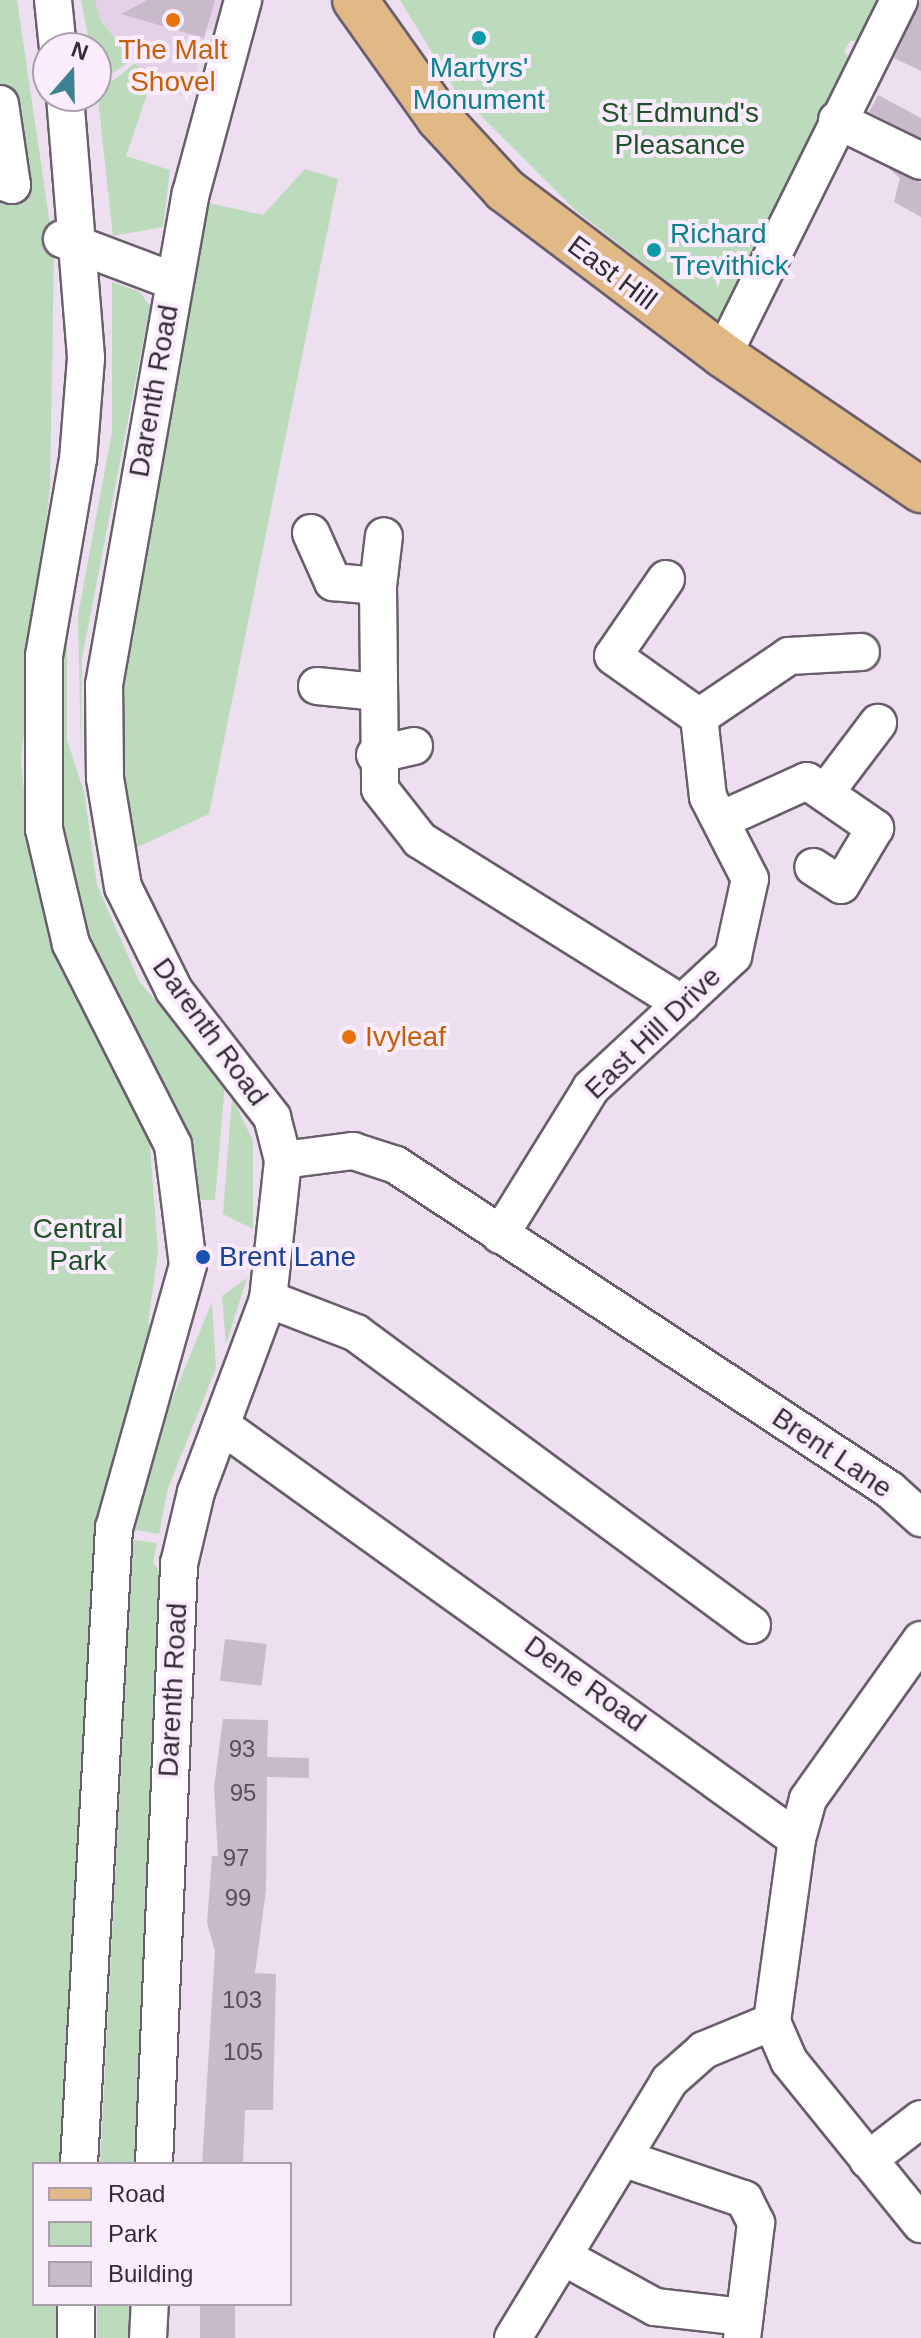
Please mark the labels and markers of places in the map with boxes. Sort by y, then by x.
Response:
marker: The Malt Shovel [164,11,182,29]
marker: Martyrs' Monument [470,29,488,47]
place label: The Malt Shovel [119,33,227,99]
place label: Martyrs' Monument [413,51,545,117]
place label: Richard Trevithick [670,217,789,283]
marker: Richard Trevithick [645,241,663,259]
place label: Ivyleaf [365,1020,446,1054]
marker: Ivyleaf [340,1028,358,1046]
place label: Brent Lane [219,1240,356,1274]
marker: Brent Lane [194,1248,212,1266]

